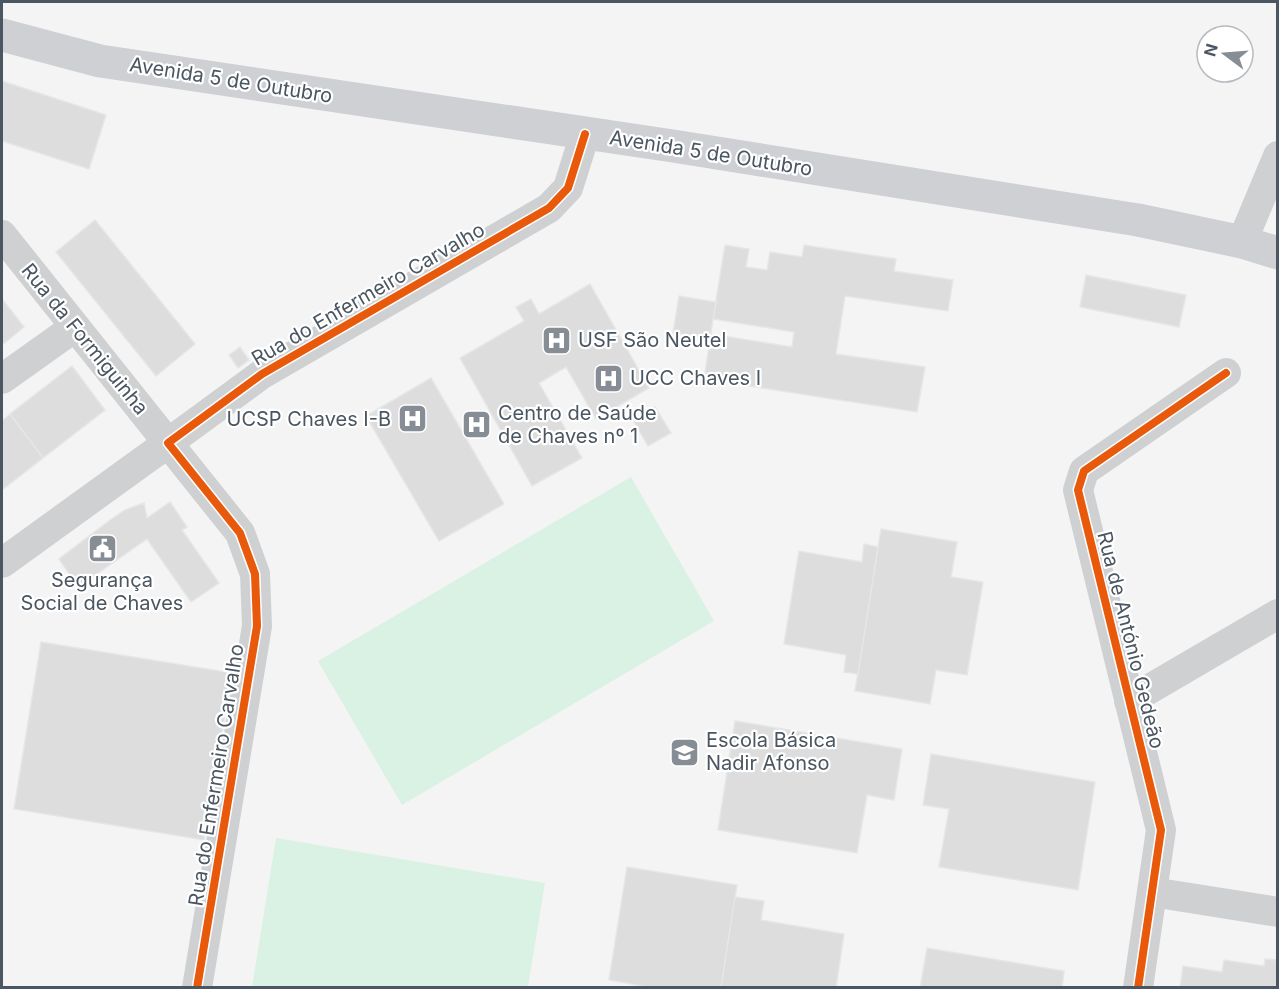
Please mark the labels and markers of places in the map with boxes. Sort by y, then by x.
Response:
hospital icon: USF São Neutel [541,324,573,356]
place label: USF São Neutel [578,328,726,352]
hospital icon: UCC Chaves I [593,362,625,394]
place label: UCC Chaves I [630,366,761,390]
place label: Centro de Saúde de Chaves nº 1 [498,401,657,448]
hospital icon: UCSP Chaves I-B [396,403,428,435]
place label: UCSP Chaves I-B [227,407,391,431]
hospital icon: Centro de Saúde de Chaves nº 1 [461,409,493,441]
public building icon: Segurança Social de Chaves [86,533,118,565]
place label: Segurança Social de Chaves [21,568,183,615]
place label: Escola Básica Nadir Afonso [706,728,836,775]
school or university icon: Escola Básica Nadir Afonso [669,736,701,768]

